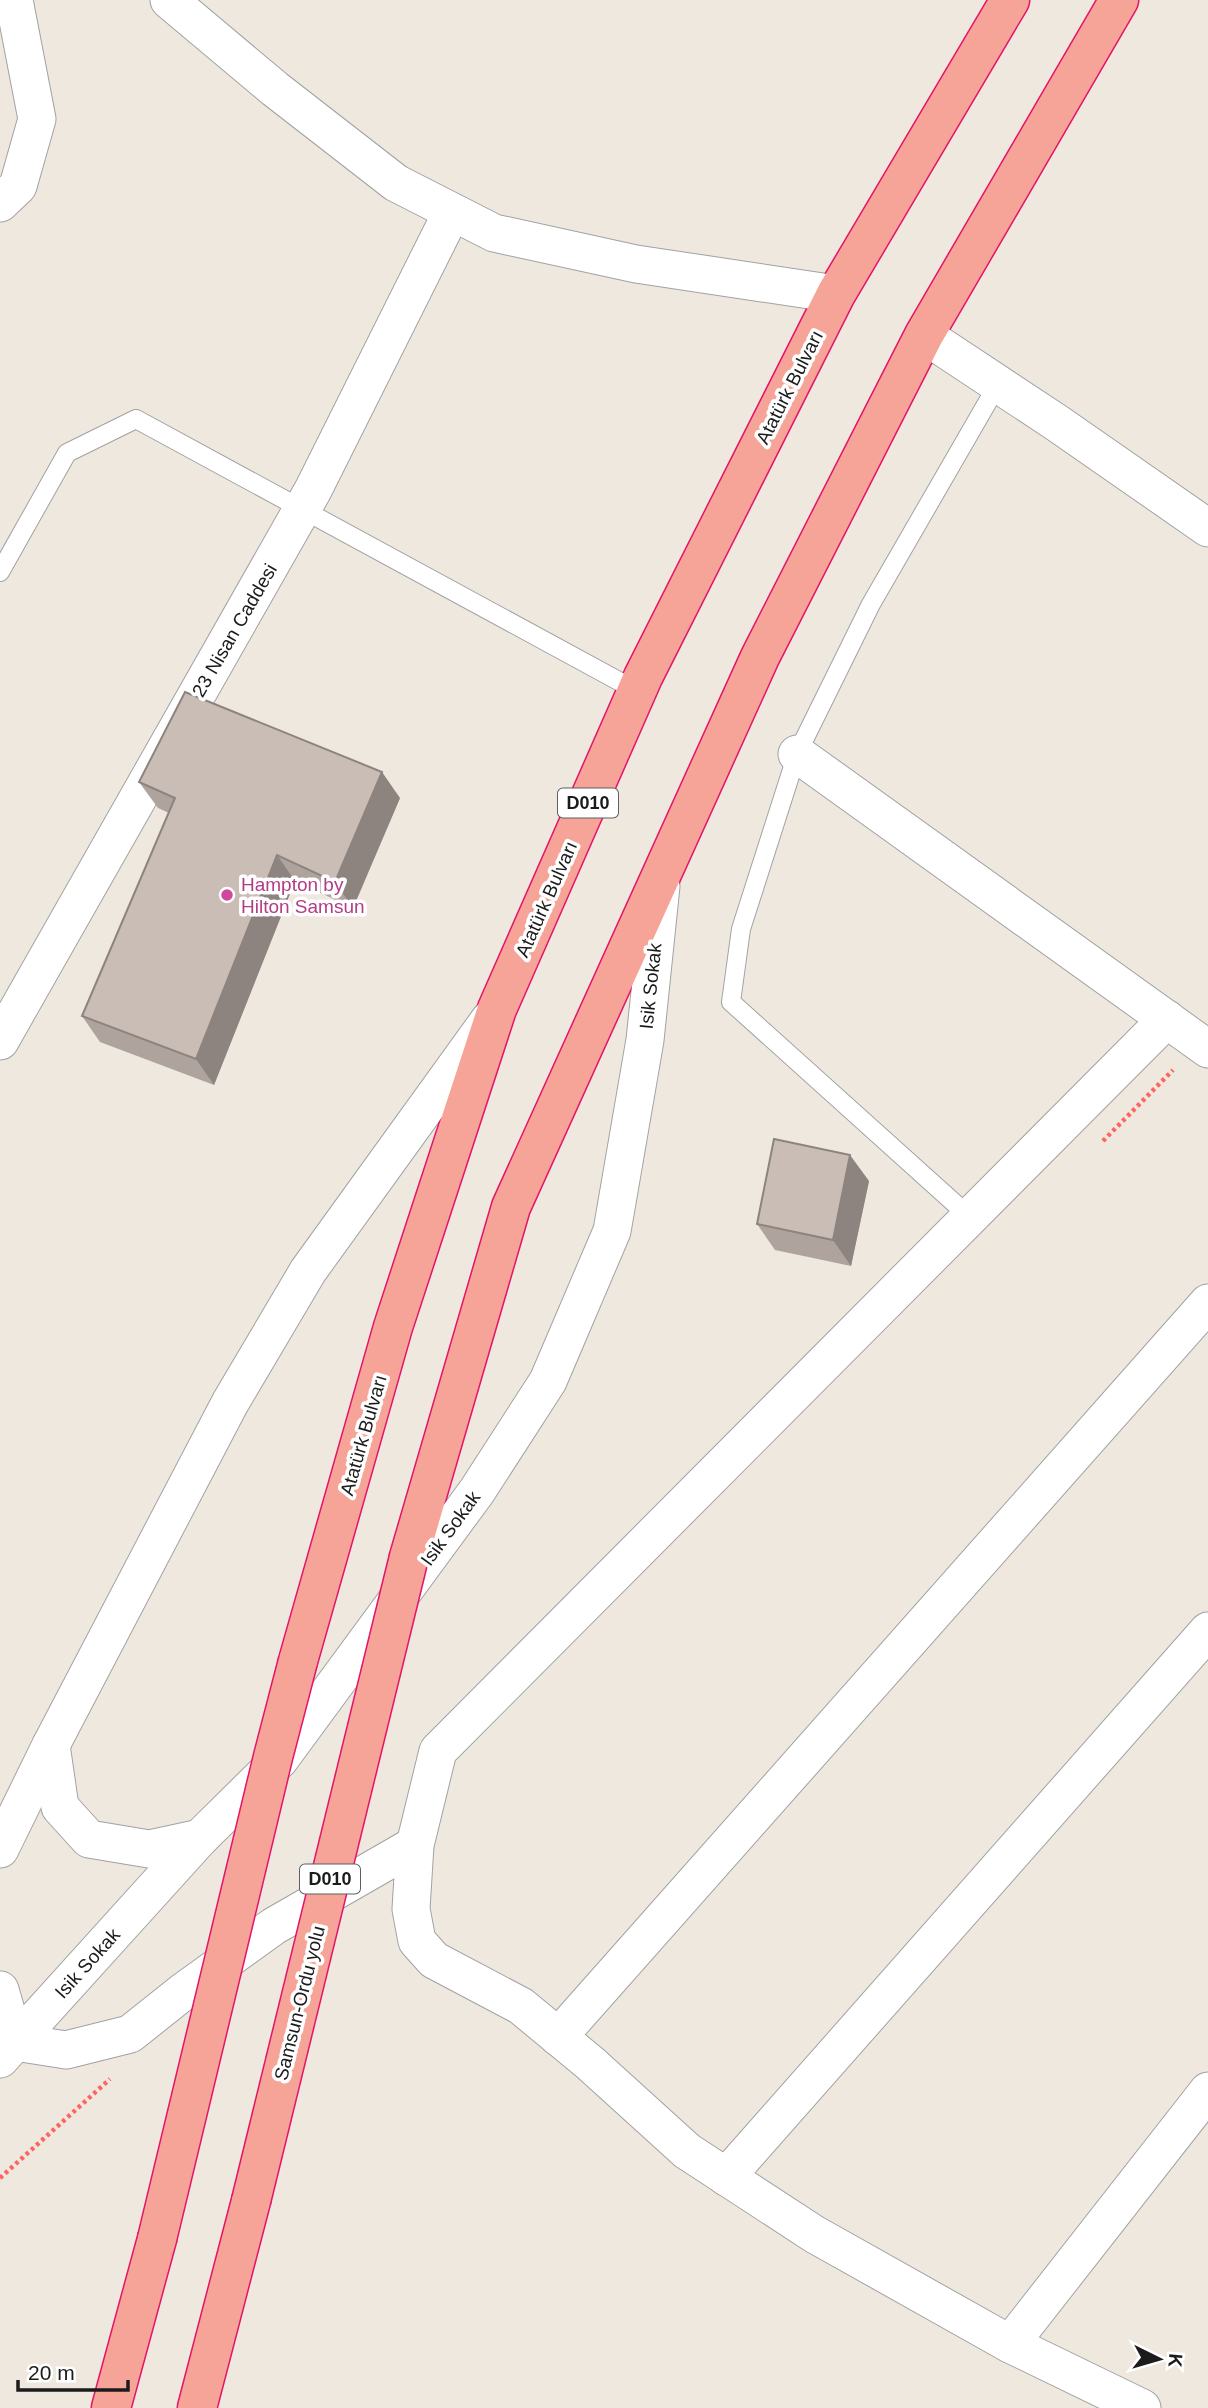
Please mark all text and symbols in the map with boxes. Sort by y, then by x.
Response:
street label: Atatürk Bulvarı [752,327,827,448]
street label: 23 Nisan Caddesi [188,560,281,700]
road number: D010 [558,788,618,818]
street label: Atatürk Bulvarı [512,838,581,960]
place label: Hampton by Hilton Samsun [241,874,365,917]
marker: Hampton by Hilton Samsun [219,887,235,903]
street label: Isik Sokak [636,941,666,1030]
street label: Atatürk Bulvarı [336,1372,391,1498]
street label: Isik Sokak [416,1487,485,1569]
road number: D010 [300,1865,360,1894]
street label: Isik Sokak [51,1924,124,2003]
street label: Samsun-Ordu yolu [270,1924,329,2083]
north arrow [1124,2324,1194,2394]
scale bar [18,2348,128,2392]
text: K [1164,2353,1186,2368]
text: 20 m [28,2361,75,2384]

